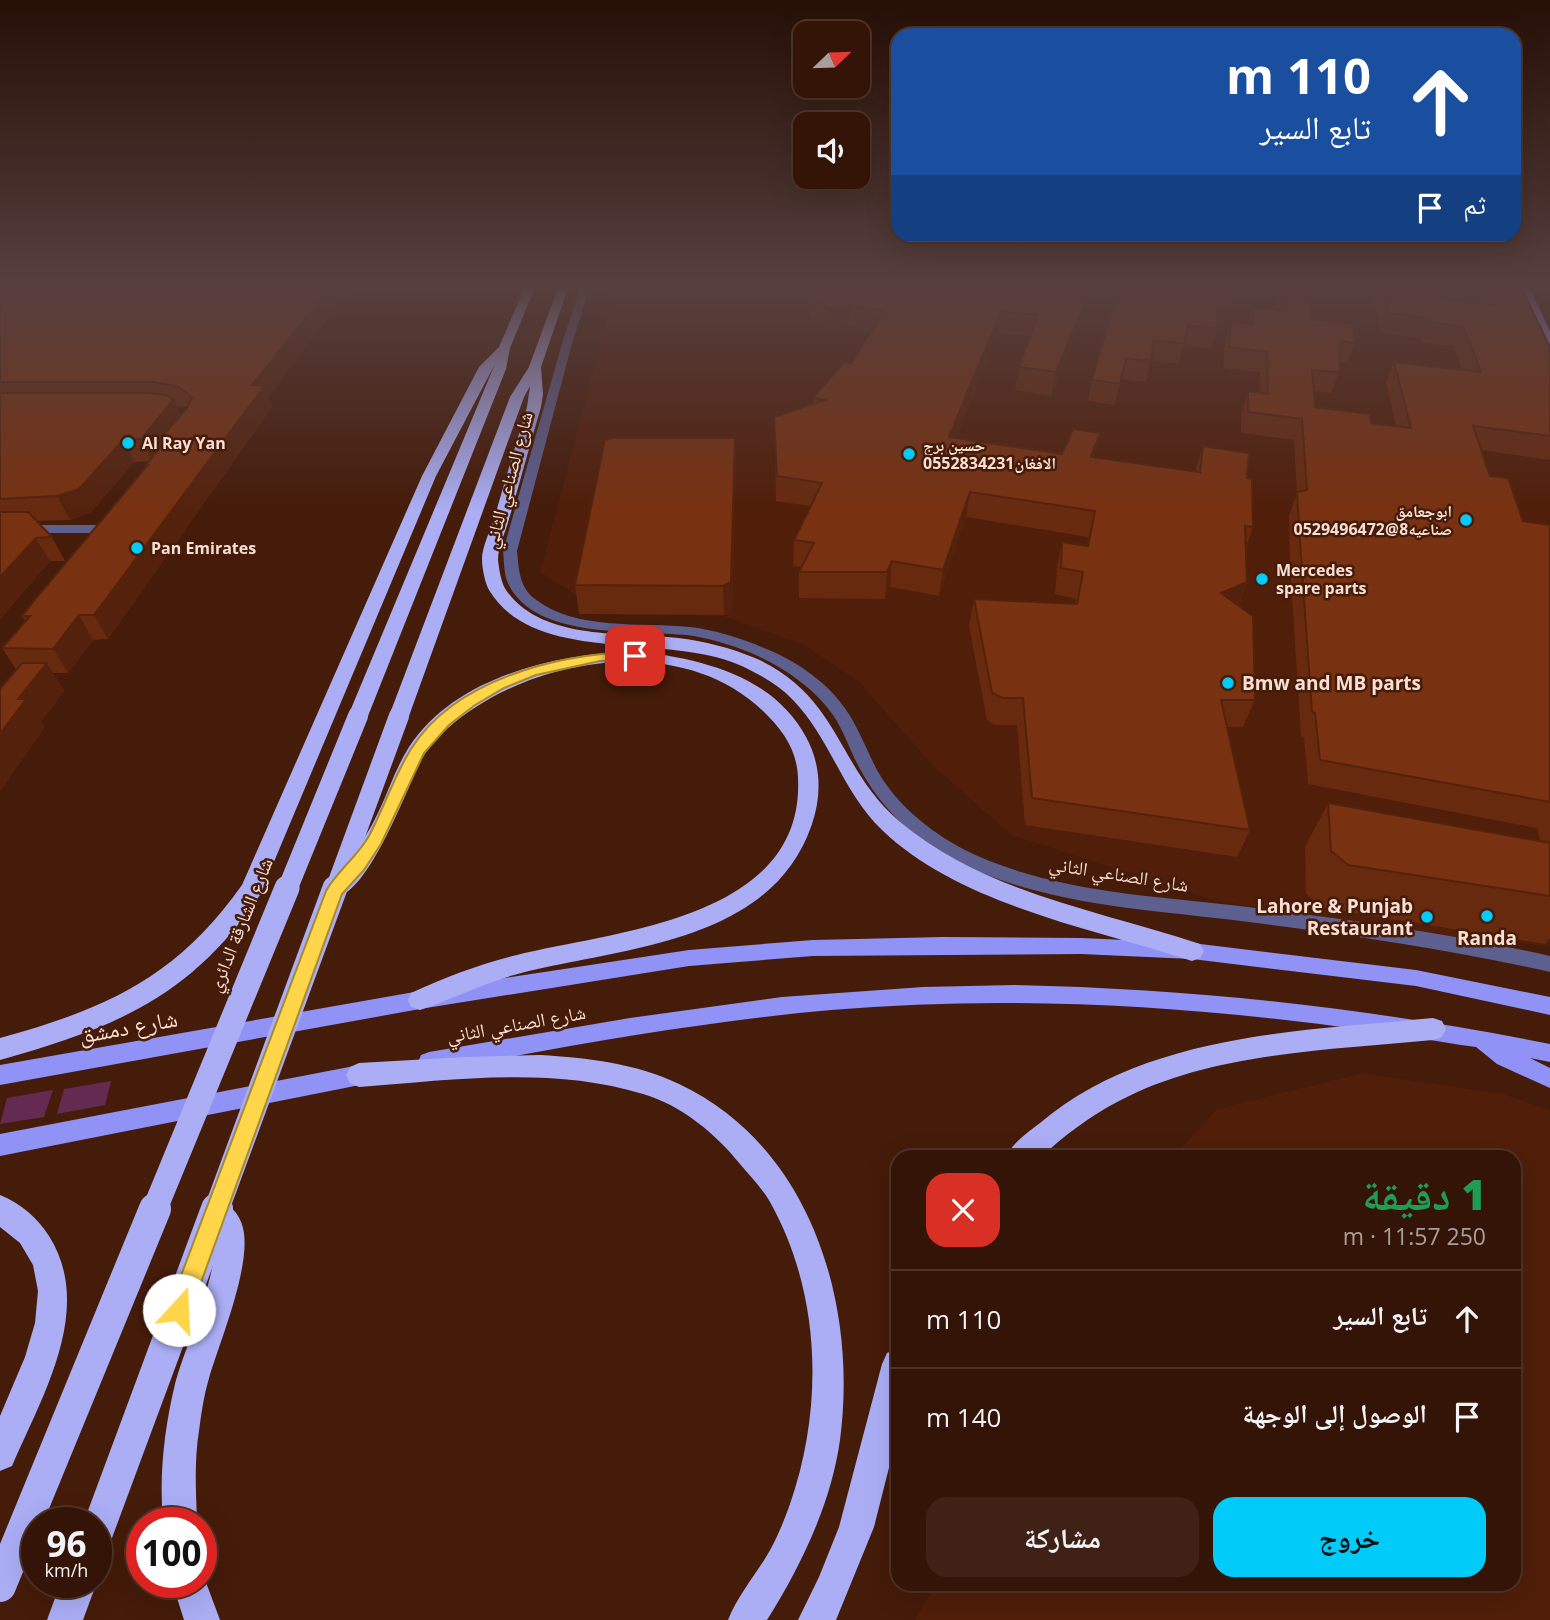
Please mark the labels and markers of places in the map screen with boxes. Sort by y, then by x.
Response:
place label: Al Ray Yan [142,432,226,454]
place label: حسين برج الافغان0552834231 [923,434,1056,474]
marker: Al Ray Yan [120,435,136,451]
marker: حسين برج الافغان0552834231 [901,446,917,462]
place label: ابوجعامق صناعيه8@0529496472 [1294,500,1452,540]
marker: ابوجعامق صناعيه8@0529496472 [1458,512,1474,528]
place label: Pan Emirates [151,537,256,559]
marker: Pan Emirates [129,540,145,556]
place label: Mercedes spare parts [1276,559,1367,599]
marker: Mercedes spare parts [1254,571,1270,587]
pin [605,626,665,686]
place label: Bmw and MB parts [1242,670,1421,696]
marker: Bmw and MB parts [1220,675,1236,691]
place label: Lahore & Punjab Restaurant [1256,893,1413,941]
marker: Randa [1479,908,1495,924]
marker: Lahore & Punjab Restaurant [1419,909,1435,925]
place label: Randa [1457,925,1517,951]

